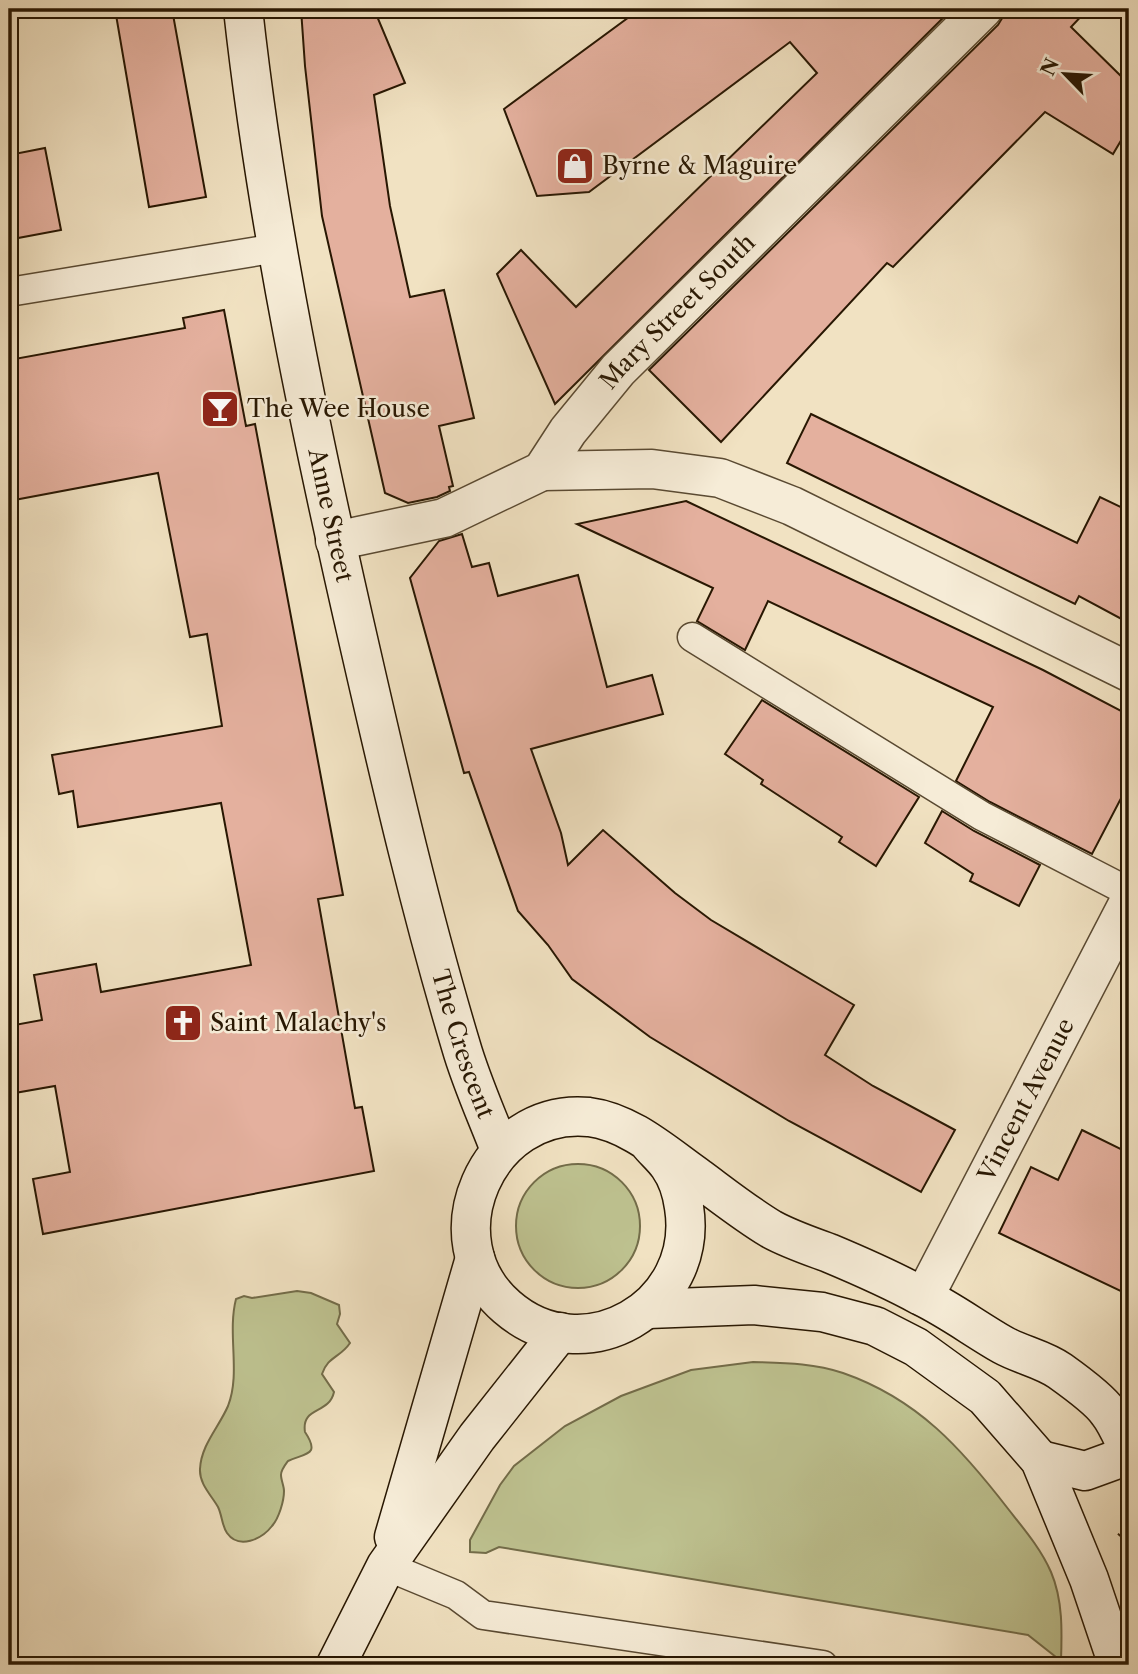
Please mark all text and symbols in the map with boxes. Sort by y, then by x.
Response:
north arrow [1030,38,1100,108]
text: N [1036,55,1064,79]
shop icon: Byrne & Maguire [554,145,596,187]
place label: Byrne & Maguire [602,151,797,180]
street label: Mary Street South [593,228,761,395]
bar icon: The Wee House [199,388,241,430]
place label: The Wee House [247,394,430,423]
street label: Anne Street [302,445,360,585]
street label: The Crescent [426,966,501,1123]
church icon: Saint Malachy's [162,1002,204,1044]
place label: Saint Malachy's [210,1008,386,1037]
street label: Vincent Avenue [971,1013,1080,1187]

